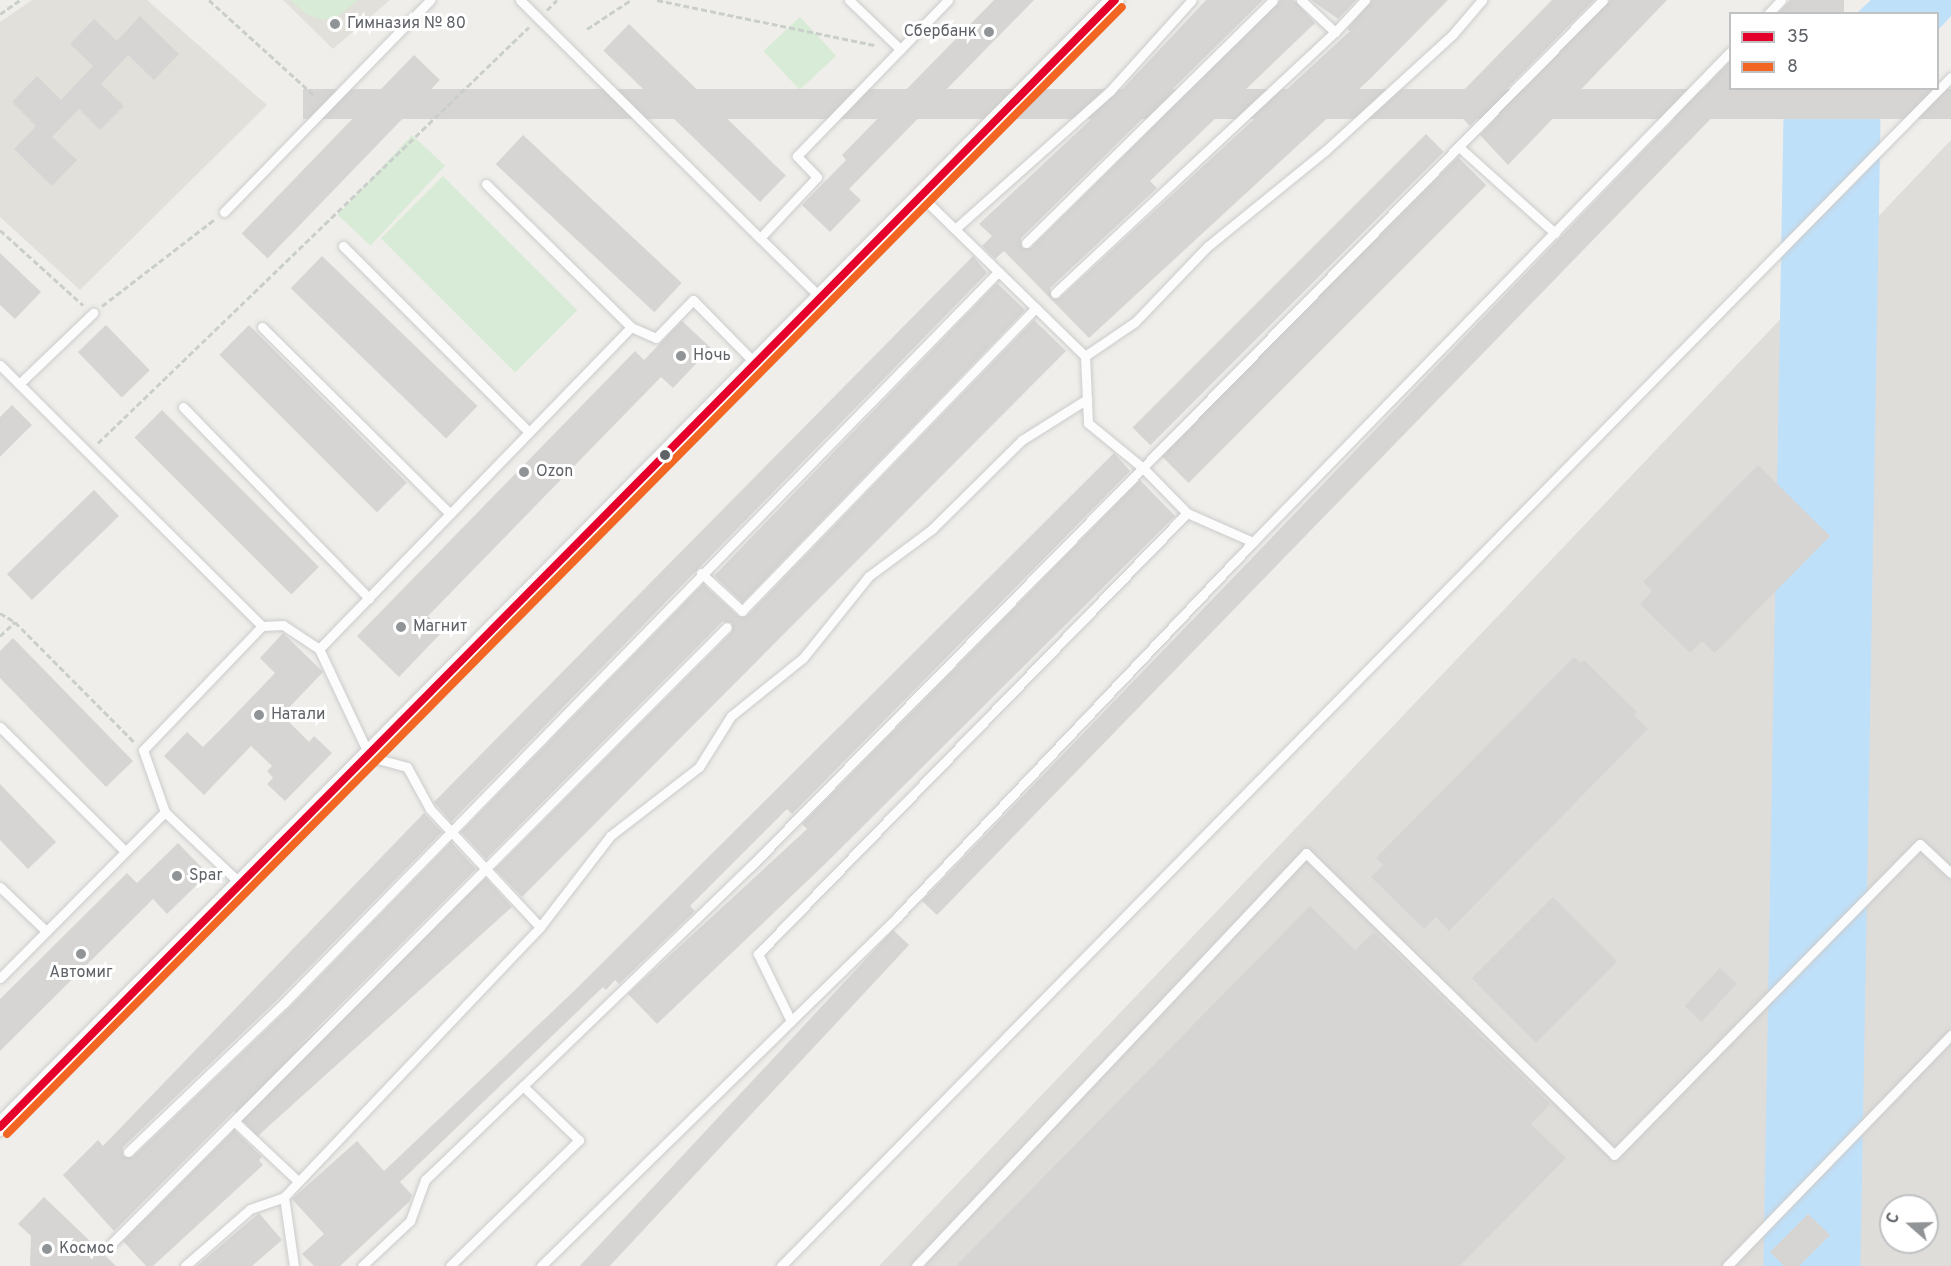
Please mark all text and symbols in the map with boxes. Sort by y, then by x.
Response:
legend [1729,12,1939,90]
place label: Гимназия № 80 [347,14,466,34]
marker: Гимназия № 80 [328,17,342,31]
place label: Сбербанк [904,22,977,42]
marker: Сбербанк [982,25,996,39]
text: 35 [1787,26,1809,49]
text: 8 [1787,56,1798,79]
place label: Ночь [693,346,731,366]
marker: Ночь [674,349,688,363]
unlabelled marker [659,449,671,461]
place label: Ozon [536,462,573,482]
marker: Ozon [517,465,531,479]
place label: Магнит [413,617,467,637]
marker: Магнит [394,620,408,634]
place label: Натали [271,705,325,725]
marker: Натали [252,708,266,722]
place label: Spar [189,866,223,886]
marker: Spar [170,869,184,883]
marker: Автомиг [74,947,88,961]
place label: Автомиг [49,963,113,983]
north arrow [1879,1194,1939,1254]
text: С [1883,1210,1905,1227]
place label: Космос [59,1239,114,1259]
marker: Космос [40,1242,54,1256]

